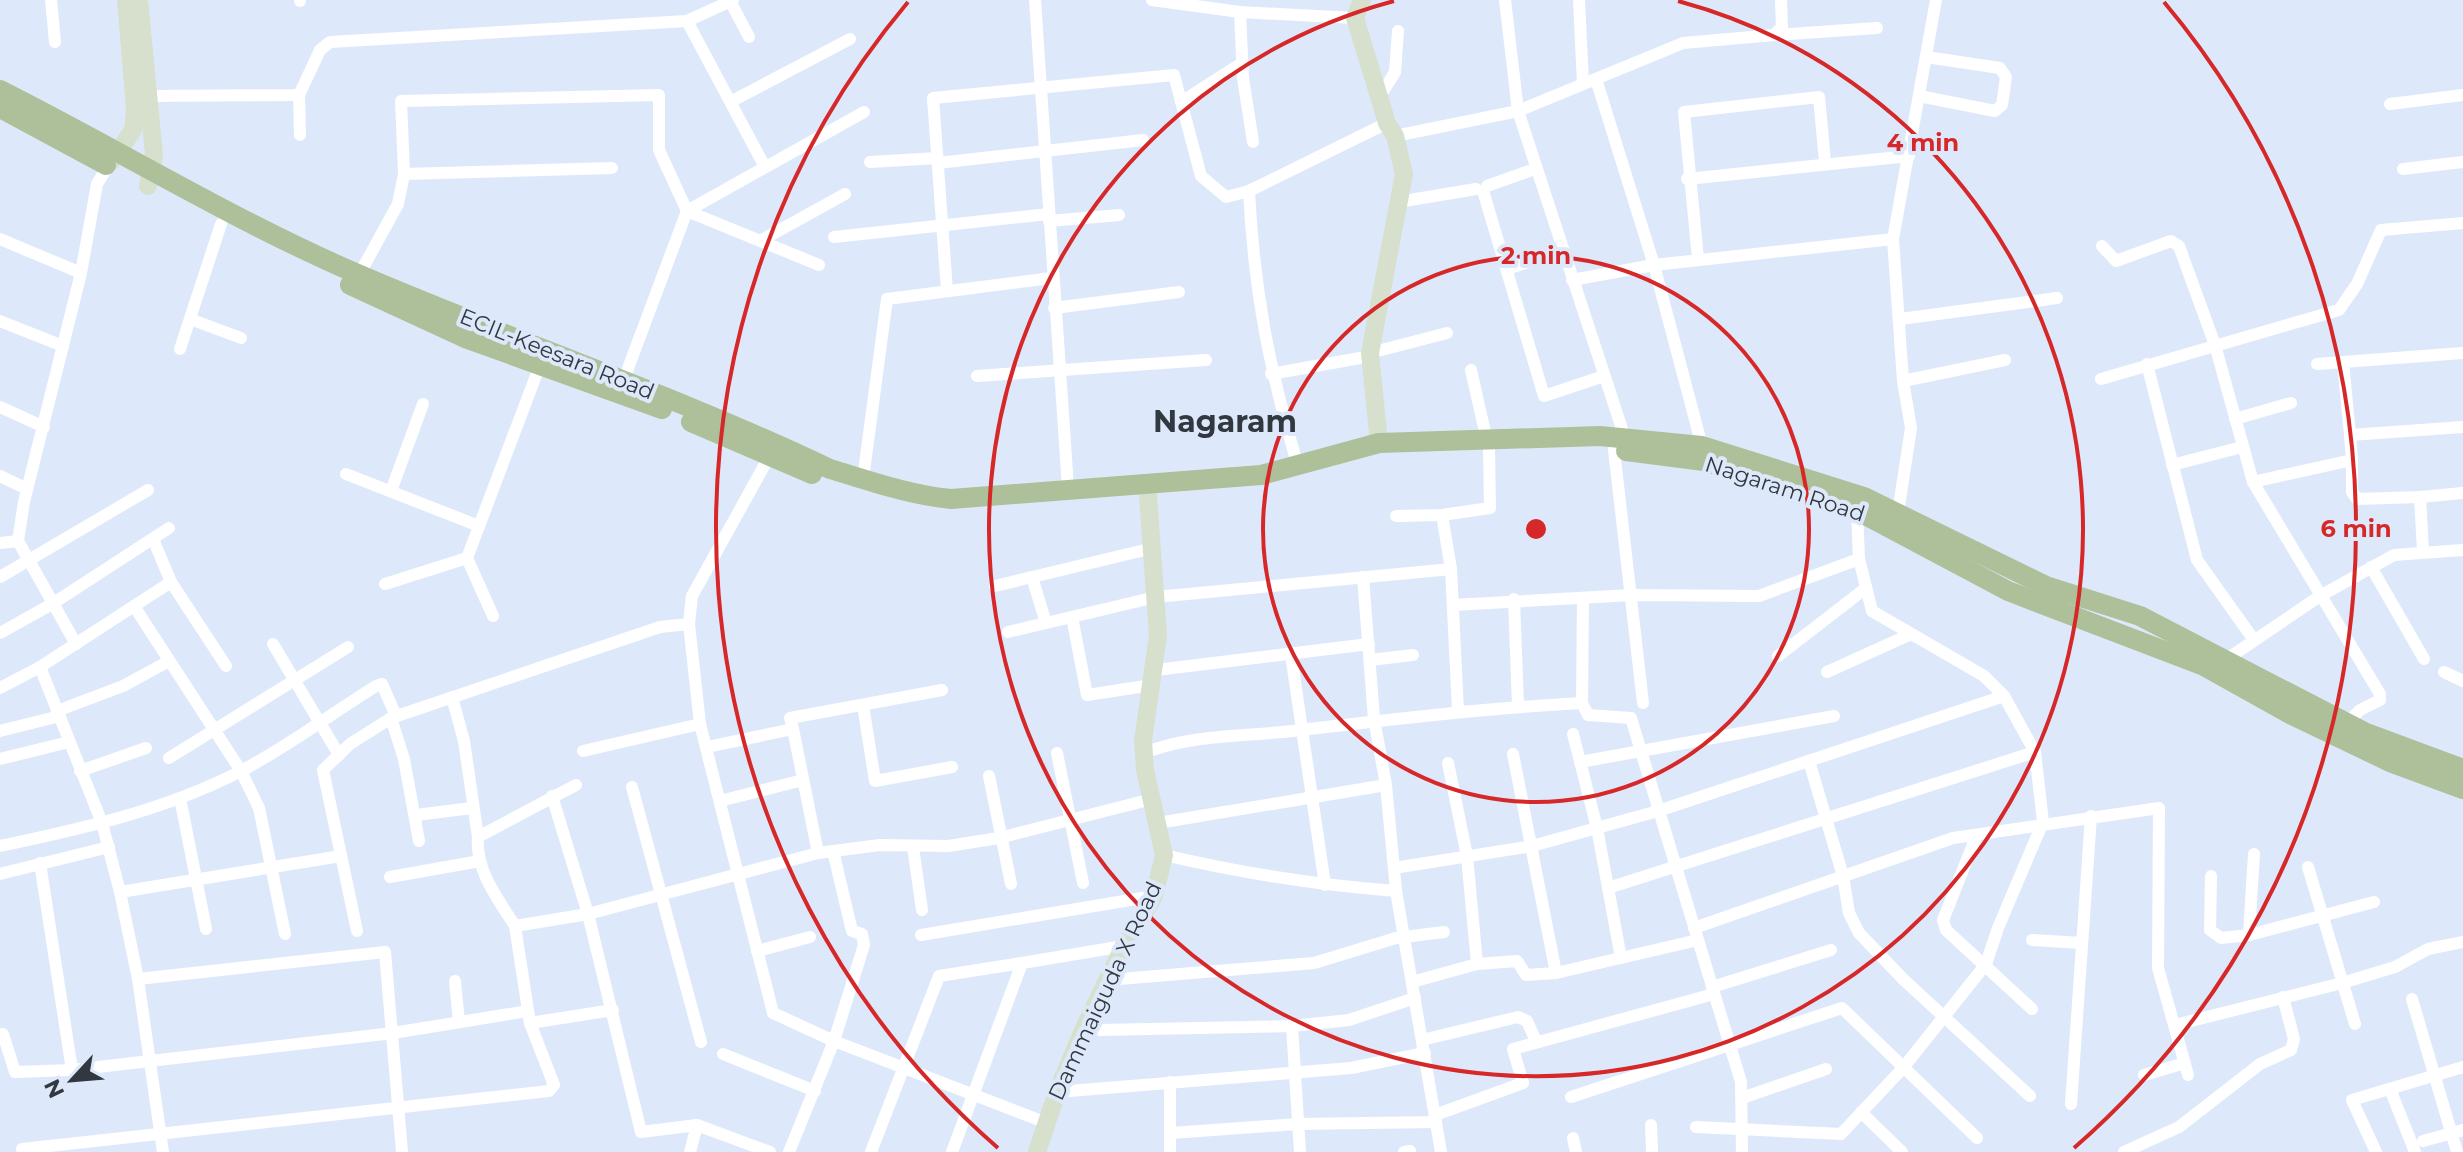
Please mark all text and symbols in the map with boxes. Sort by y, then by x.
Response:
text: 4 min [1887,128,1959,157]
text: 2 min [1501,241,1571,270]
street label: ECIL-Keesara Road [456,303,658,405]
district label: Nagaram [1153,403,1297,440]
street label: Nagaram Road [1702,450,1868,528]
text: 6 min [2320,514,2392,543]
centre of rings [1522,515,1550,543]
street label: Dammaiguda X Road [1042,877,1168,1105]
north arrow [32,1040,112,1120]
text: N [38,1075,71,1102]

